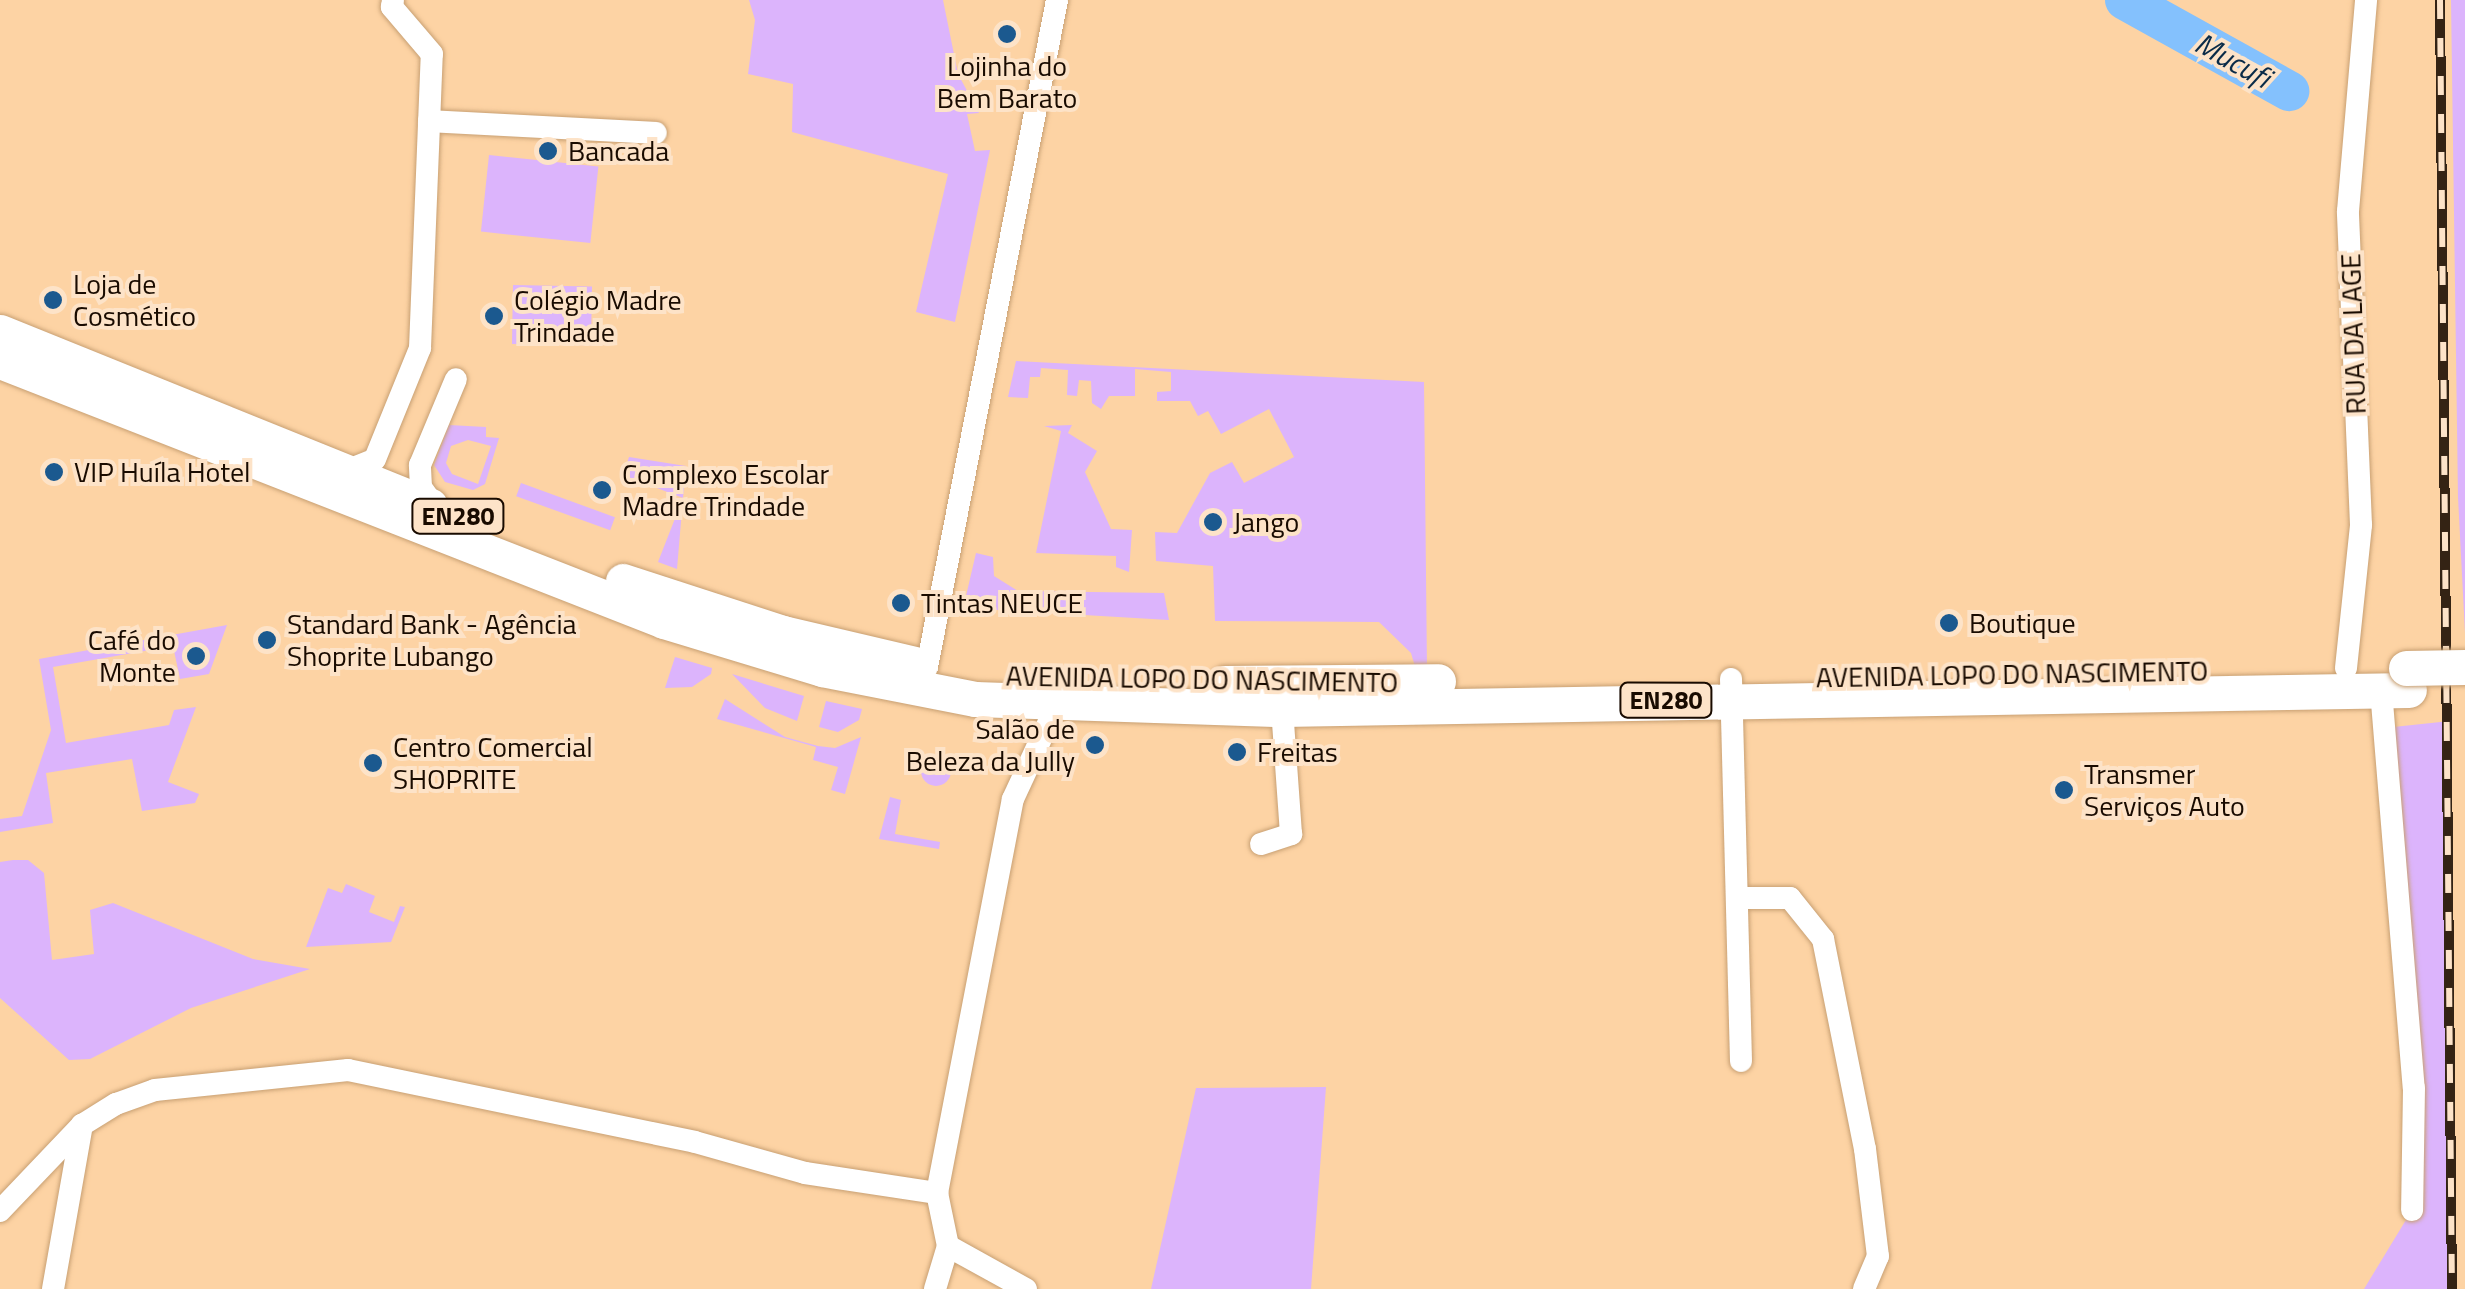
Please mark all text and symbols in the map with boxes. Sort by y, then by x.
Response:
marker: Lojinha do Bem Barato [996,23,1018,45]
water label: Mucufi [2189,25,2277,95]
place label: Lojinha do Bem Barato [937,49,1077,115]
place label: Bancada [568,134,669,168]
marker: Bancada [537,140,559,162]
street label: RUA DA LAGE [2333,253,2373,415]
place label: Loja de Cosmético [73,267,196,333]
place label: Colégio Madre Trindade [514,283,682,349]
marker: Loja de Cosmético [42,289,64,311]
marker: Colégio Madre Trindade [483,305,505,327]
place label: VIP Huíla Hotel [74,455,251,489]
place label: Complexo Escolar Madre Trindade [622,457,829,523]
marker: VIP Huíla Hotel [43,461,65,483]
marker: Complexo Escolar Madre Trindade [591,479,613,501]
road number: EN280 [410,496,506,536]
place label: Jango [1233,505,1299,539]
marker: Jango [1202,511,1224,533]
place label: Tintas NEUCE [921,586,1083,620]
marker: Tintas NEUCE [890,592,912,614]
place label: Boutique [1969,606,2076,640]
place label: Standard Bank - Agência Shoprite Lubango [287,607,577,673]
marker: Boutique [1938,612,1960,634]
place label: Café do Monte [88,623,176,689]
marker: Standard Bank - Agência Shoprite Lubango [256,629,278,651]
marker: Café do Monte [185,645,207,667]
street label: AVENIDA LOPO DO NASCIMENTO [1815,654,2209,694]
street label: AVENIDA LOPO DO NASCIMENTO [1005,659,1399,699]
road number: EN280 [1618,680,1714,720]
place label: Salão de Beleza da Jully [906,712,1075,778]
place label: Centro Comercial SHOPRITE [393,730,593,796]
marker: Salão de Beleza da Jully [1084,734,1106,756]
place label: Freitas [1257,735,1338,769]
marker: Freitas [1226,741,1248,763]
marker: Centro Comercial SHOPRITE [362,752,384,774]
place label: Transmer Serviços Auto [2084,757,2245,823]
marker: Transmer Serviços Auto [2053,779,2075,801]

